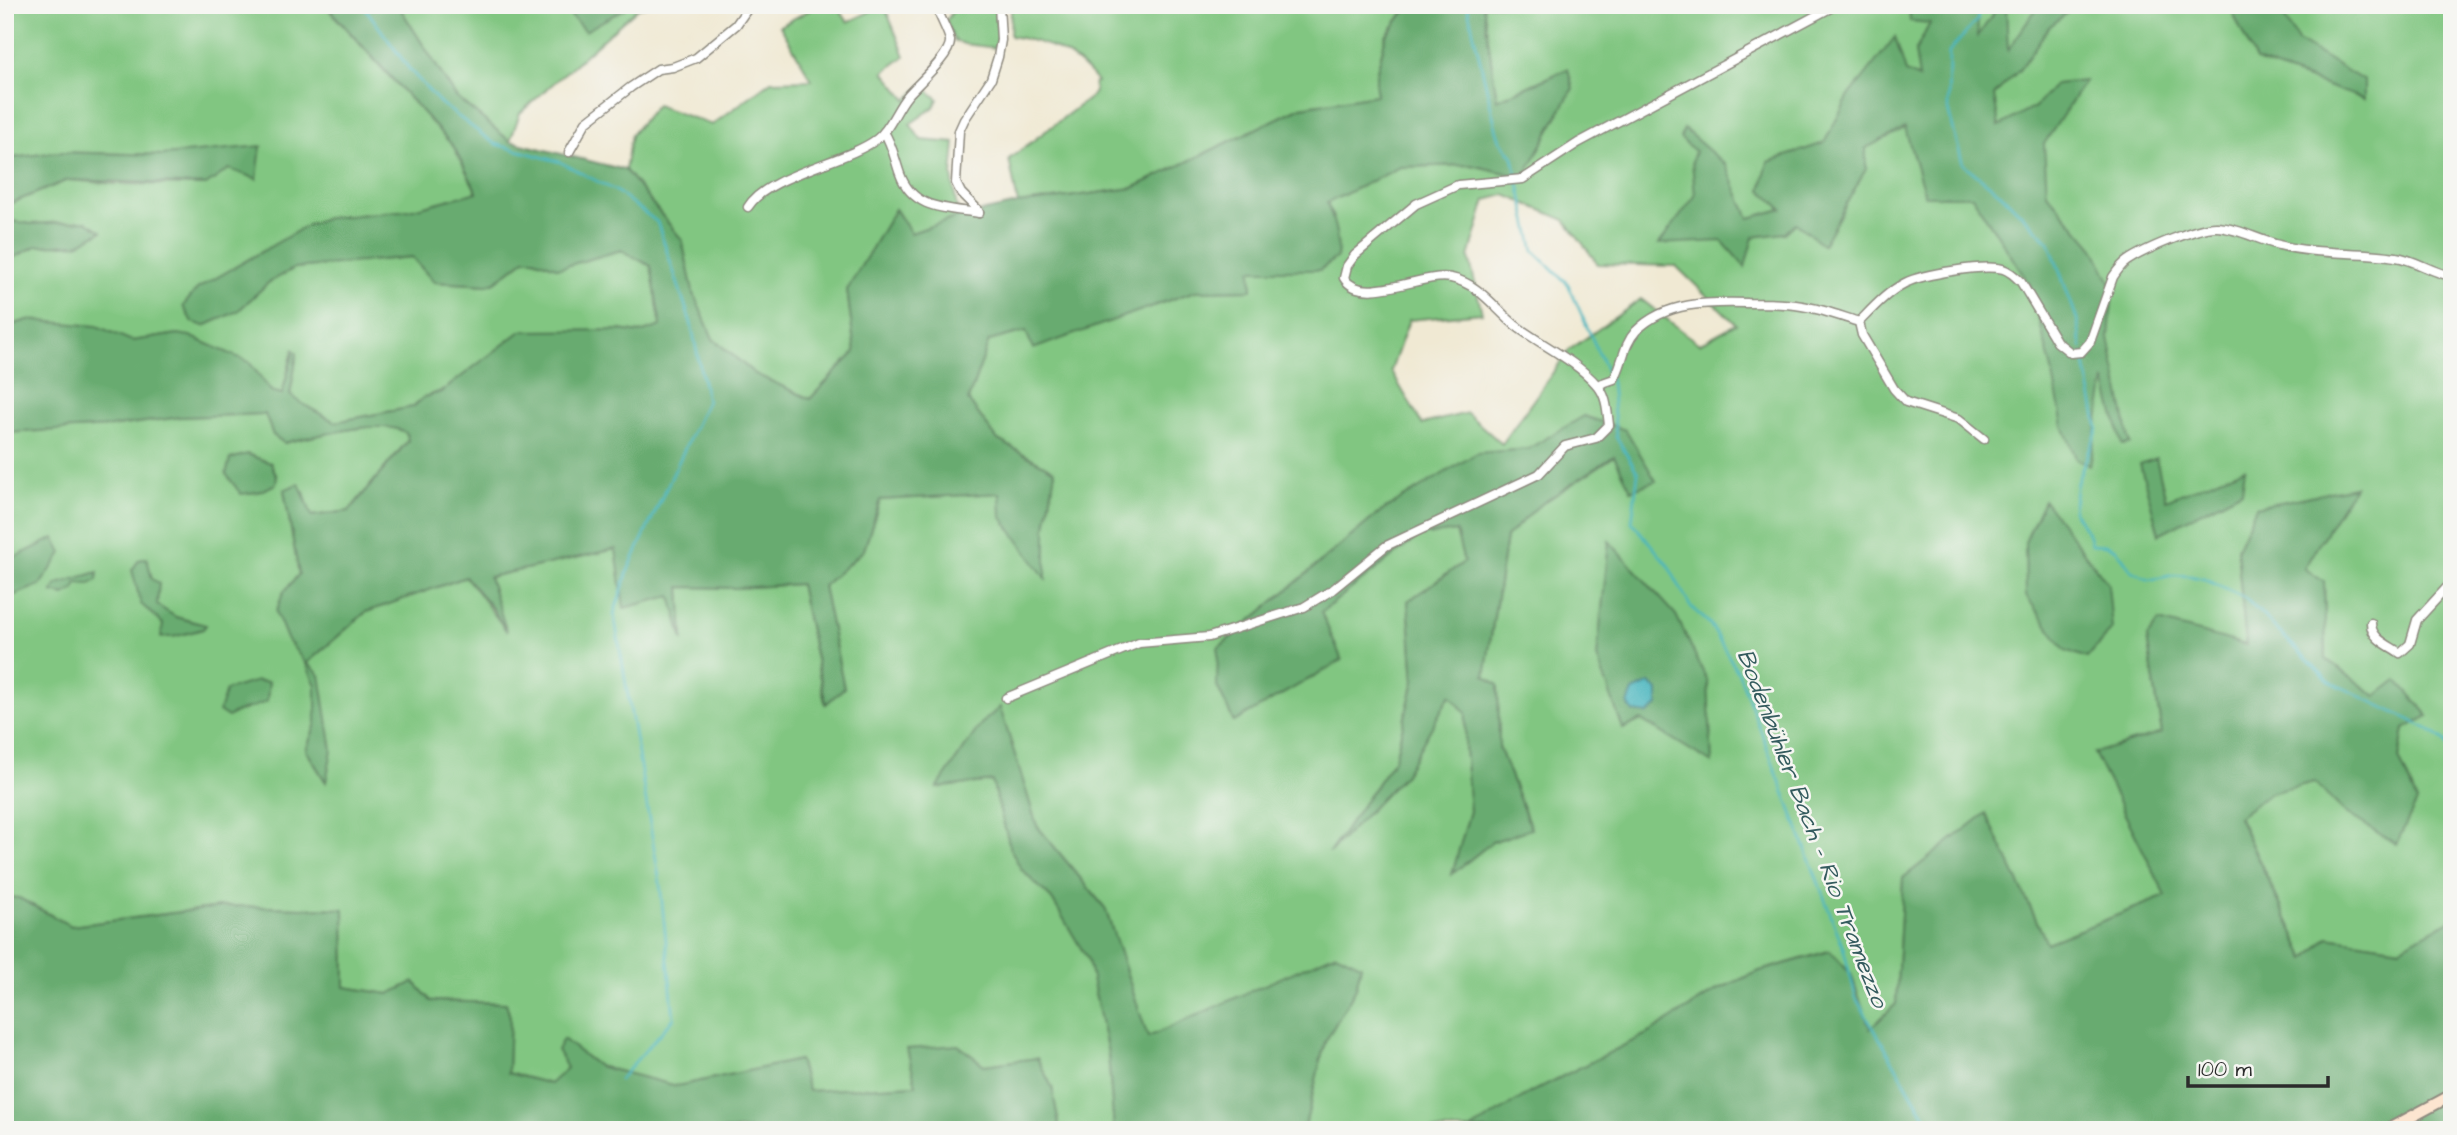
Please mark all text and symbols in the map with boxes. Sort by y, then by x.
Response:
water label: Bodenbühler Bach - Rio Tramezzo [1728,644,1897,1014]
scale bar [2188,1044,2328,1088]
text: 100 m [2198,1055,2253,1084]

